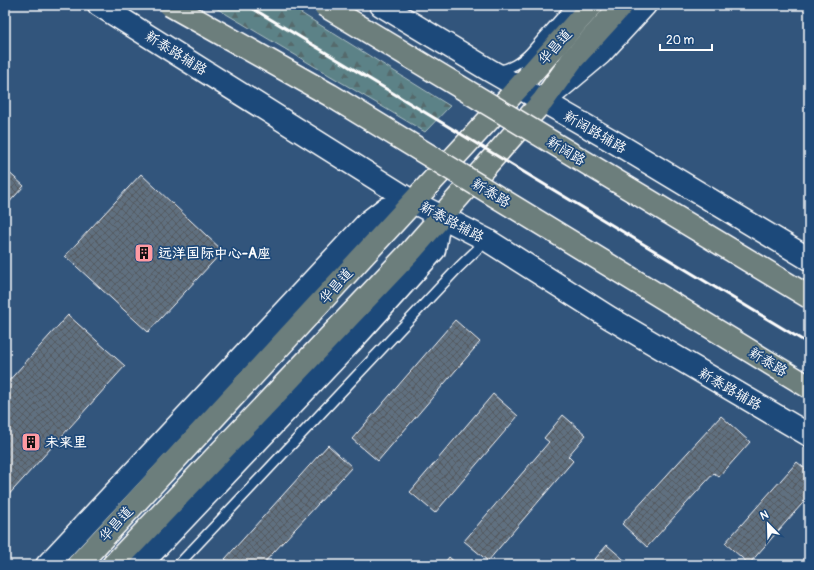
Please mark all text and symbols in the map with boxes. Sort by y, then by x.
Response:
street label: 华昌道 [535,26,575,68]
scale bar [660,26,712,52]
street label: 新泰路辅路 [142,27,210,79]
text: 20 m [666,33,695,48]
street label: 新阔路辅路 [560,107,630,157]
street label: 新阔路 [544,133,588,169]
street label: 新泰路 [469,175,513,211]
street label: 新泰路辅路 [417,198,487,246]
building icon: 远洋国际中心-A座 [133,242,155,264]
place label: 远洋国际中心-A座 [158,245,271,262]
street label: 华昌道 [316,265,356,307]
street label: 新泰路 [746,344,790,380]
street label: 新泰路辅路 [695,364,765,414]
building icon: 未来里 [20,431,42,453]
place label: 未来里 [45,434,87,451]
street label: 华昌道 [95,503,137,545]
north arrow [748,504,788,544]
text: N [758,508,771,523]

